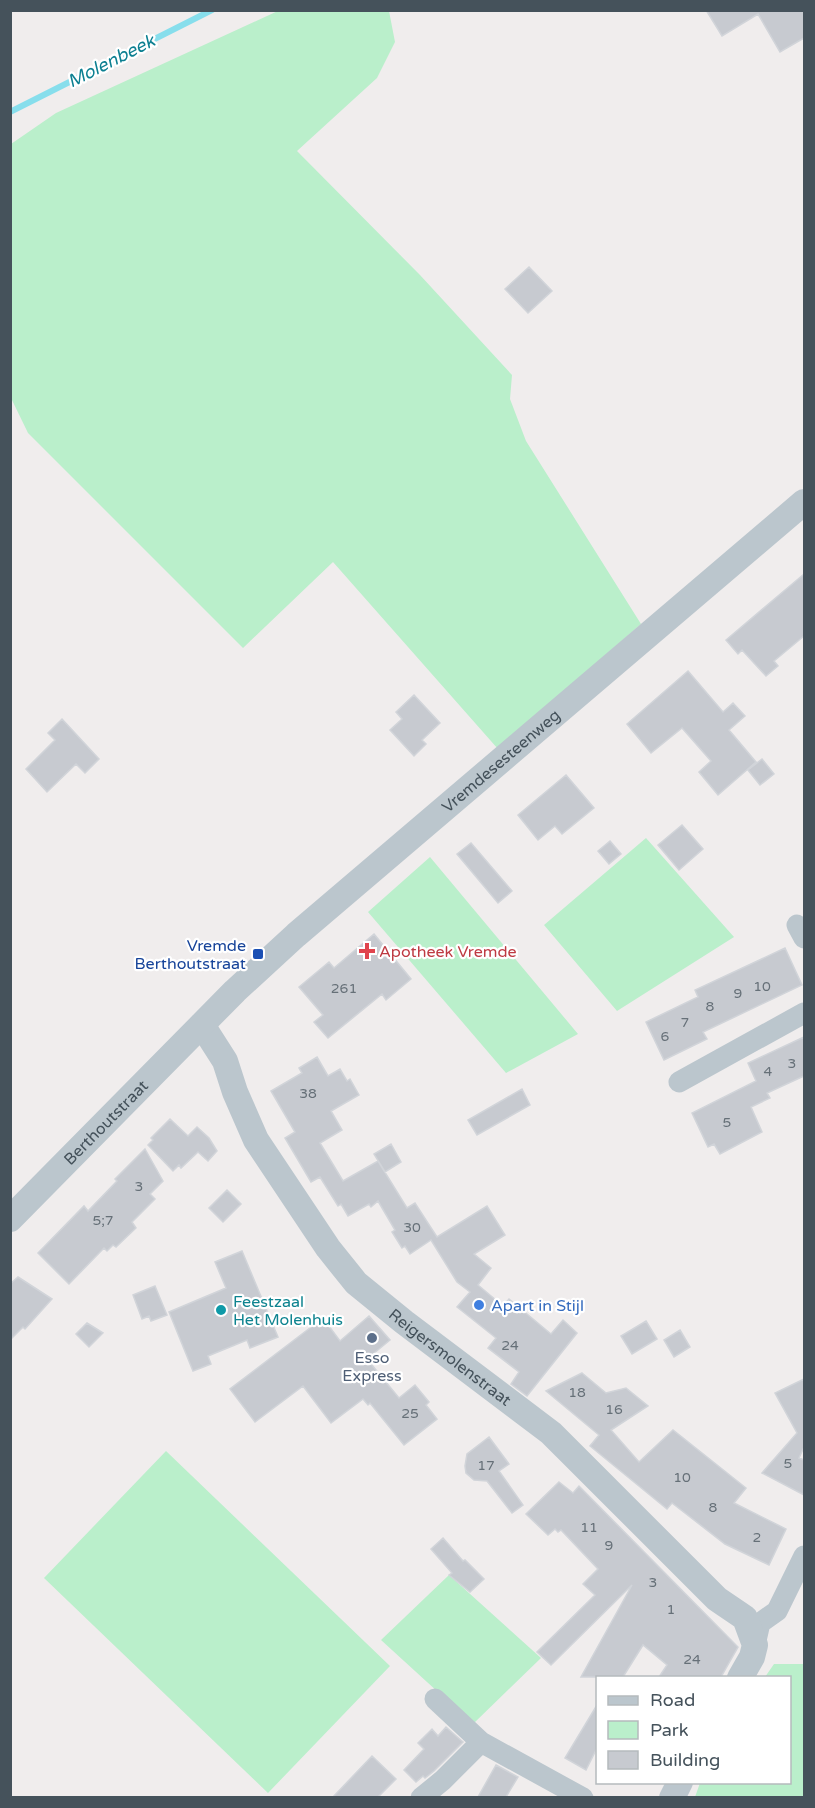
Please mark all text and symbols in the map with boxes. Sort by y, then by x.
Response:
water label: Molenbeek [64,29,159,92]
street label: Vremdesesteenweg [438,705,564,817]
place label: Vremde Berthoutstraat [135,936,246,974]
place label: Apotheek Vremde [379,942,517,962]
marker: Apotheek Vremde [360,944,374,958]
marker: Vremde Berthoutstraat [251,947,265,961]
house number: 10 [753,978,771,995]
house number: 261 [331,980,357,997]
house number: 9 [734,985,742,1002]
house number: 8 [706,998,715,1015]
house number: 7 [681,1014,689,1031]
house number: 6 [661,1028,670,1045]
house number: 3 [788,1055,796,1072]
house number: 4 [764,1063,773,1080]
street label: Berthoutstraat [60,1076,153,1170]
house number: 38 [299,1085,317,1102]
house number: 5 [723,1114,731,1131]
house number: 3 [135,1178,143,1195]
house number: 5;7 [92,1212,114,1229]
house number: 30 [403,1219,421,1236]
place label: Feestzaal Het Molenhuis [233,1292,343,1330]
place label: Apart in Stijl [491,1296,584,1316]
marker: Apart in Stijl [472,1298,486,1312]
marker: Feestzaal Het Molenhuis [214,1303,228,1317]
street label: Reigersmolenstraat [384,1305,515,1410]
marker: Esso Express [365,1331,379,1345]
house number: 24 [501,1337,519,1354]
place label: Esso Express [342,1348,402,1386]
house number: 18 [568,1384,586,1401]
house number: 16 [605,1401,623,1418]
house number: 25 [401,1405,419,1422]
house number: 5 [784,1455,792,1472]
house number: 17 [477,1457,495,1474]
house number: 10 [673,1469,691,1486]
house number: 8 [709,1499,718,1516]
house number: 11 [580,1519,598,1536]
house number: 2 [753,1529,761,1546]
house number: 9 [605,1537,613,1554]
house number: 3 [649,1574,657,1591]
house number: 1 [667,1601,675,1618]
house number: 24 [683,1651,701,1668]
legend [596,1676,791,1784]
text: Road [650,1689,695,1711]
text: Park [650,1719,689,1741]
text: Building [650,1749,720,1771]

